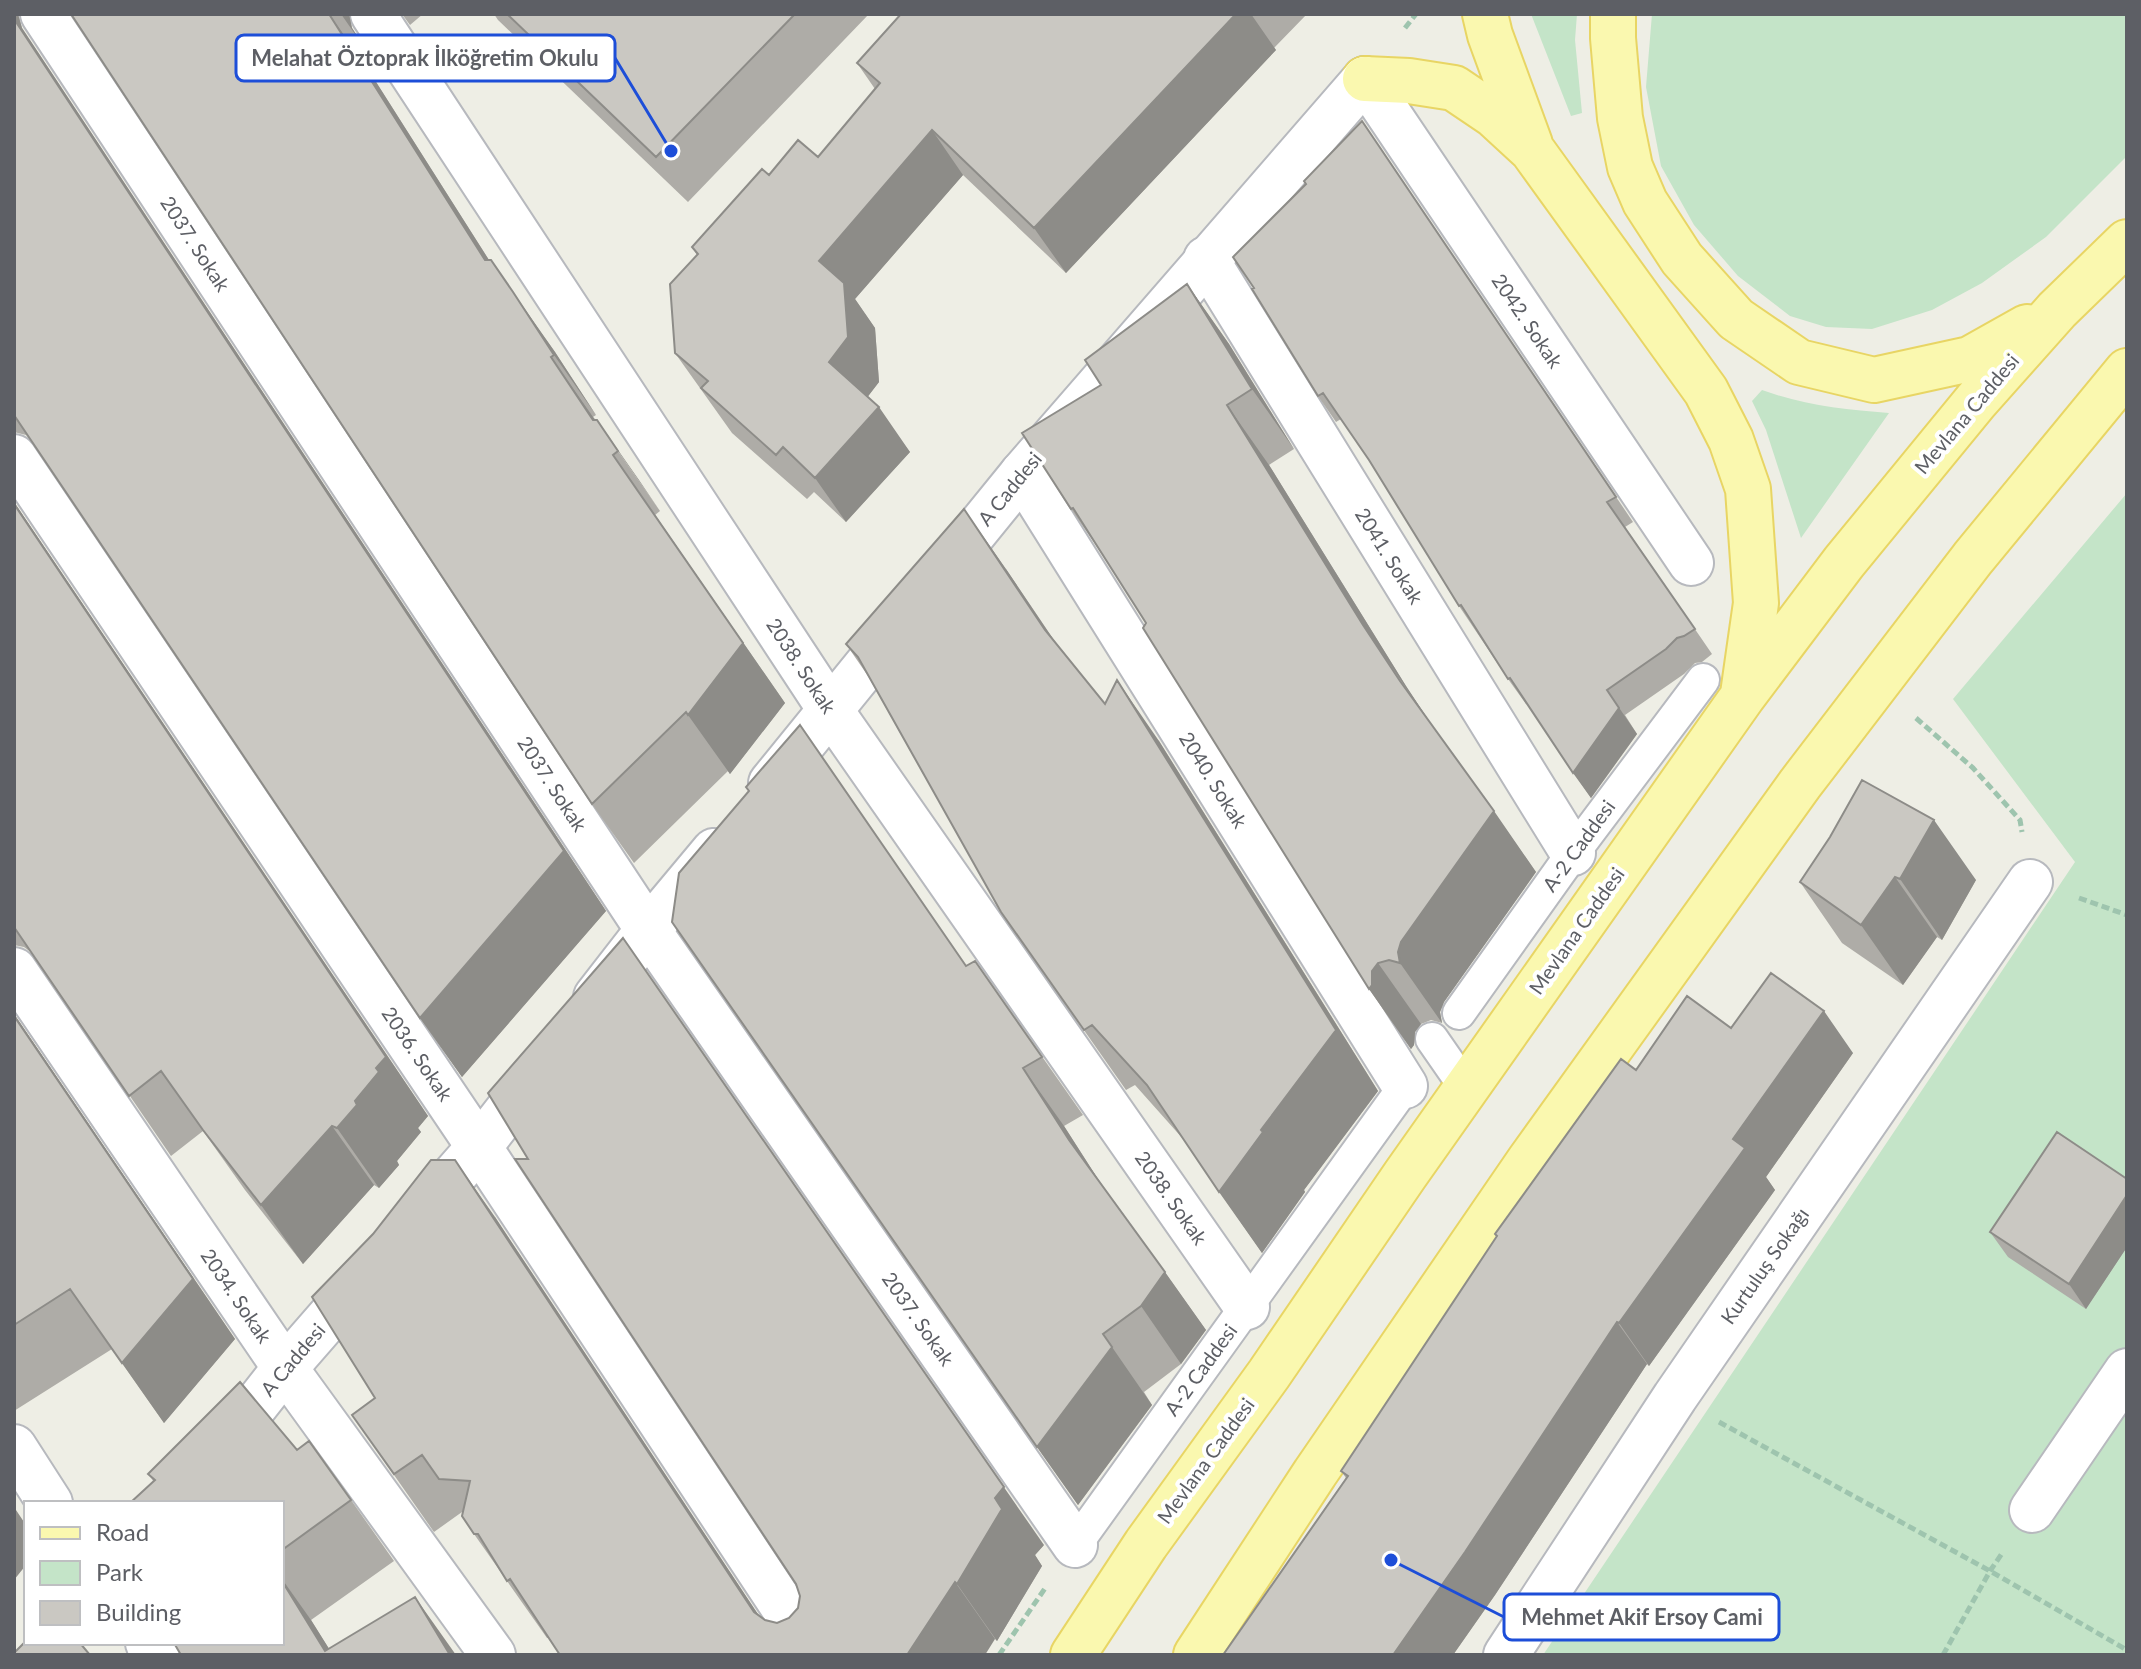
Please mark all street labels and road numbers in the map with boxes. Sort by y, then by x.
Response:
street label: 2037. Sokak [156,191,236,296]
street label: 2042. Sokak [1488,269,1569,373]
street label: Mevlana Caddesi [1909,348,2023,478]
street label: A Caddesi [972,447,1046,530]
street label: 2041. Sokak [1351,503,1429,609]
street label: 2038. Sokak [762,613,842,718]
street label: 2040. Sokak [1175,727,1253,833]
street label: 2037. Sokak [513,731,593,836]
street label: A-2 Caddesi [1537,795,1619,896]
street label: Mevlana Caddesi [1523,862,1629,999]
street label: 2036. Sokak [378,1002,459,1106]
street label: 2038. Sokak [1131,1146,1213,1249]
street label: Kurtuluş Sokağı [1715,1203,1813,1328]
street label: 2034. Sokak [197,1244,278,1348]
street label: 2037. Sokak [878,1267,960,1370]
street label: A Caddesi [255,1318,330,1401]
street label: A-2 Caddesi [1159,1319,1241,1420]
street label: Mevlana Caddesi [1152,1393,1259,1528]

